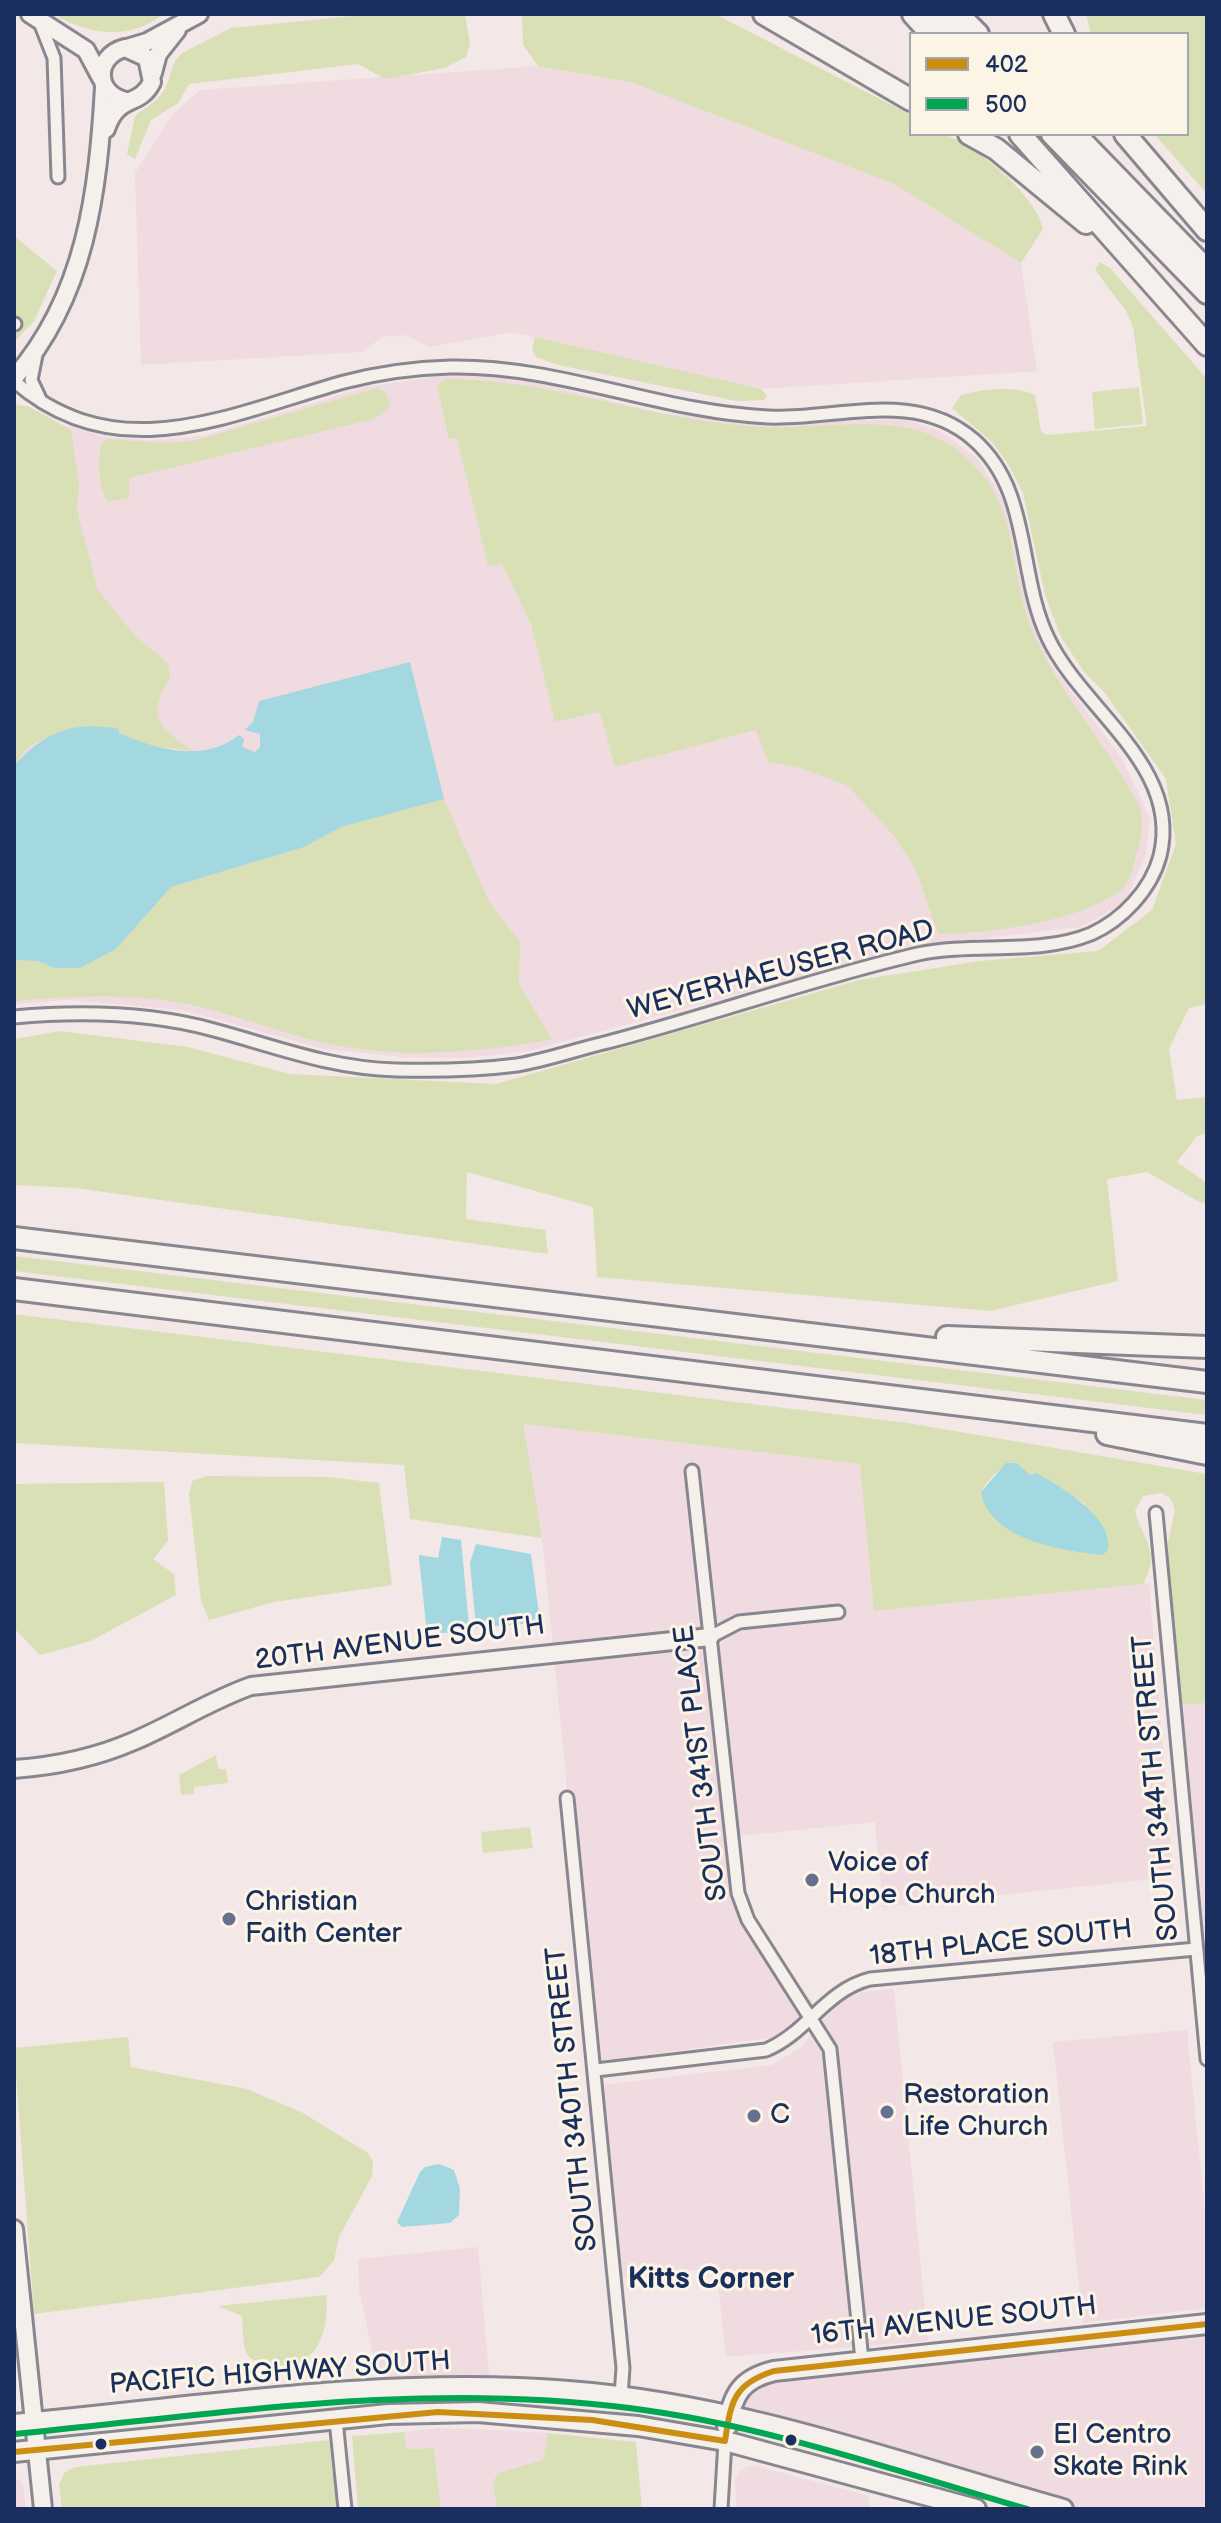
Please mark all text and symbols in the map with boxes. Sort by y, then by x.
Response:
legend [909,32,1189,136]
text: 402 [985,50,1028,79]
text: 500 [985,90,1027,119]
street label: WEYERHAEUSER ROAD [624,914,938,1028]
street label: 20TH AVENUE SOUTH [253,1610,547,1678]
street label: SOUTH 341ST PLACE [668,1623,736,1903]
street label: SOUTH 344TH STREET [1127,1634,1187,1942]
place label: Voice of Hope Church [828,1847,996,1913]
marker: Voice of Hope Church [803,1871,821,1889]
place label: Christian Faith Center [245,1886,402,1952]
marker: Christian Faith Center [220,1910,238,1928]
street label: 18TH PLACE SOUTH [868,1913,1134,1975]
street label: SOUTH 340TH STREET [540,1945,606,2253]
place label: Restoration Life Church [903,2079,1049,2145]
place label: C [770,2099,790,2133]
marker: Restoration Life Church [878,2103,896,2121]
marker: C [745,2107,763,2125]
district label: Kitts Corner [628,2262,794,2298]
street label: 16TH AVENUE SOUTH [810,2290,1098,2354]
street label: PACIFIC HIGHWAY SOUTH [108,2345,452,2403]
place label: El Centro Skate Rink [1053,2419,1187,2485]
unlabelled marker [783,2432,799,2448]
unlabelled marker [93,2436,109,2452]
marker: El Centro Skate Rink [1028,2443,1046,2461]

